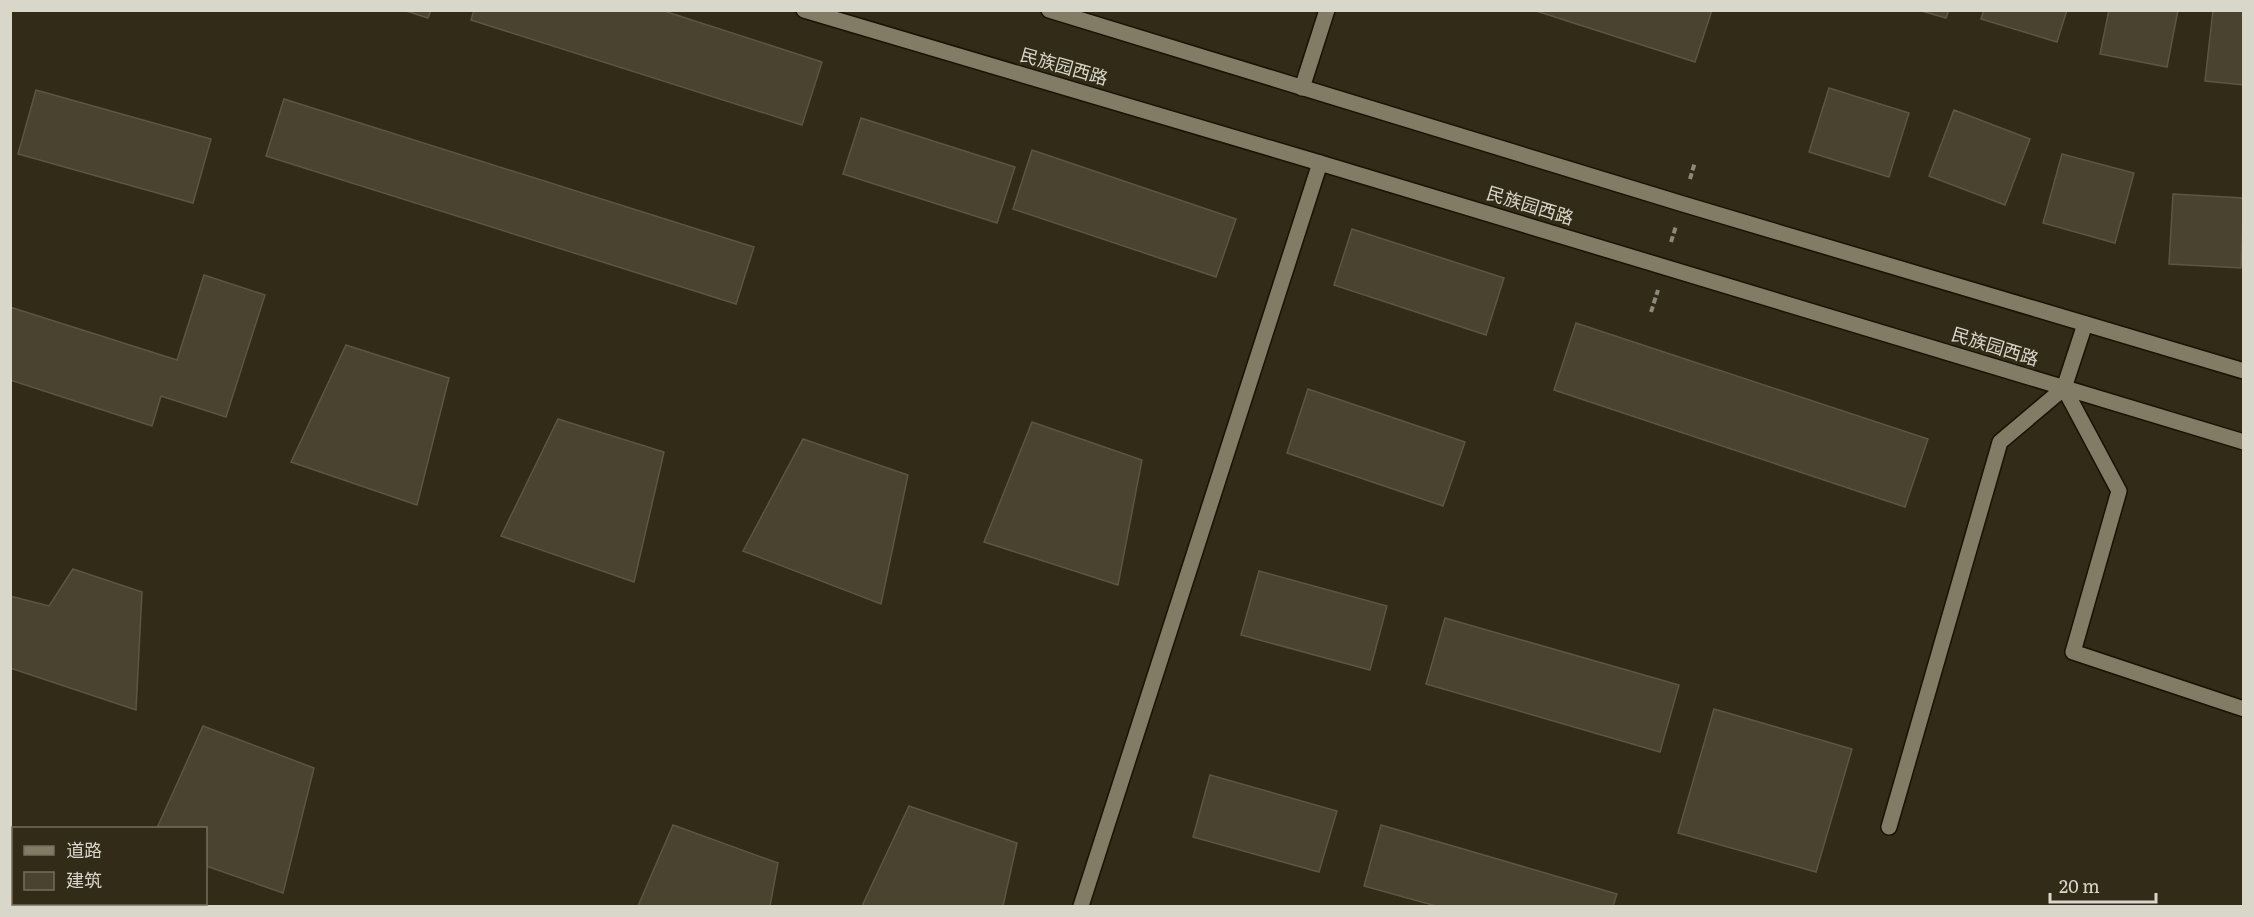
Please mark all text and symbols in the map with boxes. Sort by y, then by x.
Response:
street label: 民族园西路 [1017,40,1111,91]
street label: 民族园西路 [1483,178,1577,231]
street label: 民族园西路 [1948,319,2042,372]
legend [12,827,207,905]
text: 道路 [66,836,102,863]
text: 建筑 [66,866,102,893]
scale bar [2050,866,2156,904]
text: 20 m [2059,872,2100,899]

